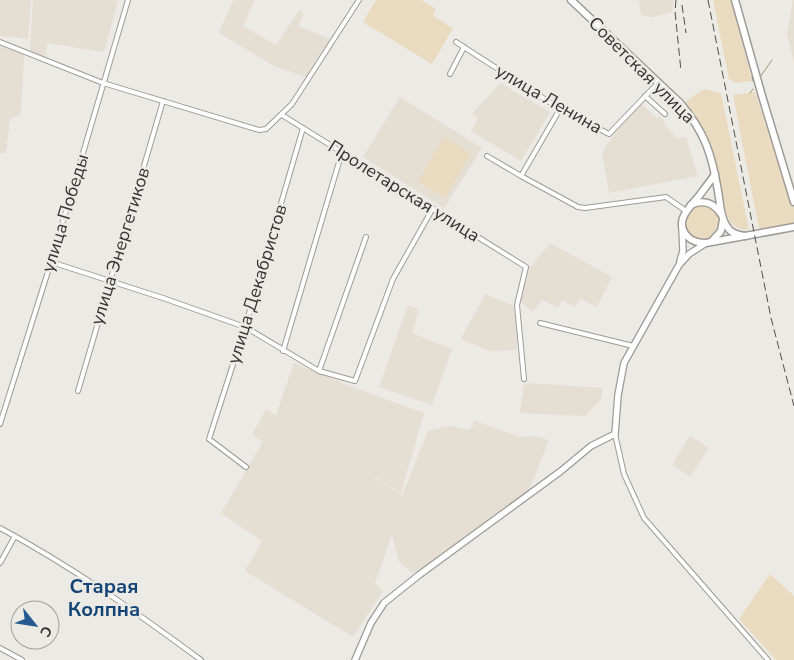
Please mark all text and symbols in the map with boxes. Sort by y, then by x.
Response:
street label: Советская улица [583,11,701,129]
street label: улица Ленина [491,59,607,139]
street label: Пролетарская улица [323,134,485,248]
street label: улица Победы [36,151,94,275]
street label: улица Энергетиков [85,164,155,328]
street label: улица Декабристов [221,201,293,367]
district label: Старая Колпна [68,573,140,623]
north arrow [10,600,60,650]
text: С [35,622,56,641]

